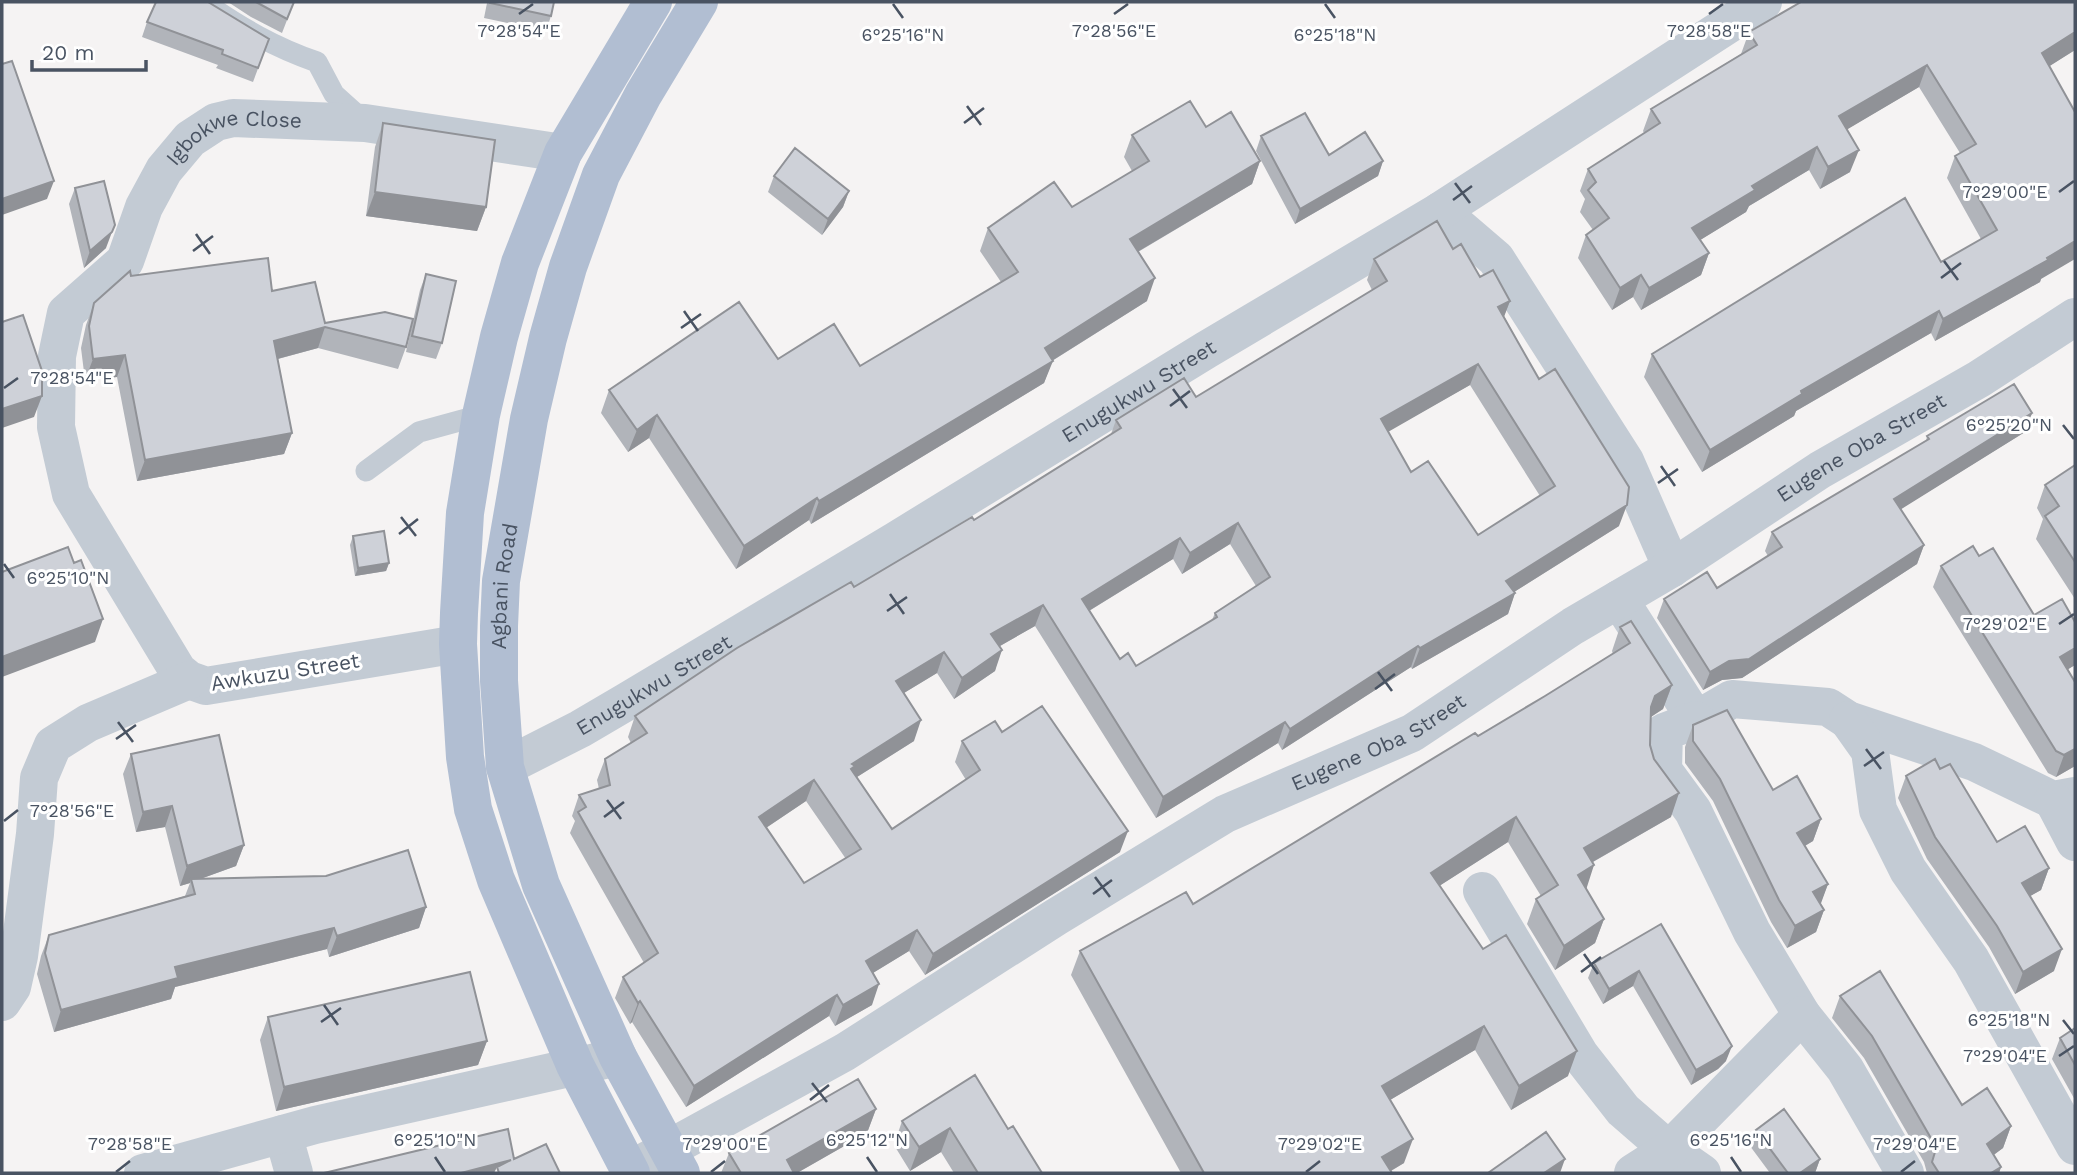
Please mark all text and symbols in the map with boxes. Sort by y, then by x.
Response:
text: 7°28'54"E [477,20,561,41]
text: 7°28'56"E [1072,20,1156,41]
text: 7°28'58"E [1667,20,1751,41]
text: 6°25'16"N [862,24,944,45]
text: 6°25'18"N [1294,24,1376,45]
scale bar [32,28,145,72]
text: 20 m [42,40,94,65]
street label: Igbokwe Close [160,104,302,170]
text: 7°29'00"E [1962,181,2048,202]
street label: Enugukwu Street [1057,334,1220,448]
text: 7°28'54"E [30,367,114,388]
street label: Eugene Oba Street [1772,388,1950,507]
text: 6°25'20"N [1966,414,2052,435]
street label: Agbani Road [486,521,523,650]
text: 6°25'10"N [26,567,110,588]
text: 7°29'02"E [1963,613,2047,634]
street label: Enugukwu Street [571,629,736,741]
street label: Awkuzu Street [209,647,361,696]
street label: Eugene Oba Street [1287,688,1470,796]
text: 7°28'56"E [30,800,114,821]
text: 6°25'18"N [1968,1009,2050,1030]
text: 7°29'04"E [1963,1045,2047,1066]
text: 6°25'10"N [393,1129,477,1150]
text: 6°25'12"N [826,1129,908,1150]
text: 6°25'16"N [1690,1129,1772,1150]
text: 7°28'58"E [88,1133,172,1154]
text: 7°29'00"E [682,1133,768,1154]
text: 7°29'02"E [1278,1133,1362,1154]
text: 7°29'04"E [1873,1133,1957,1154]

